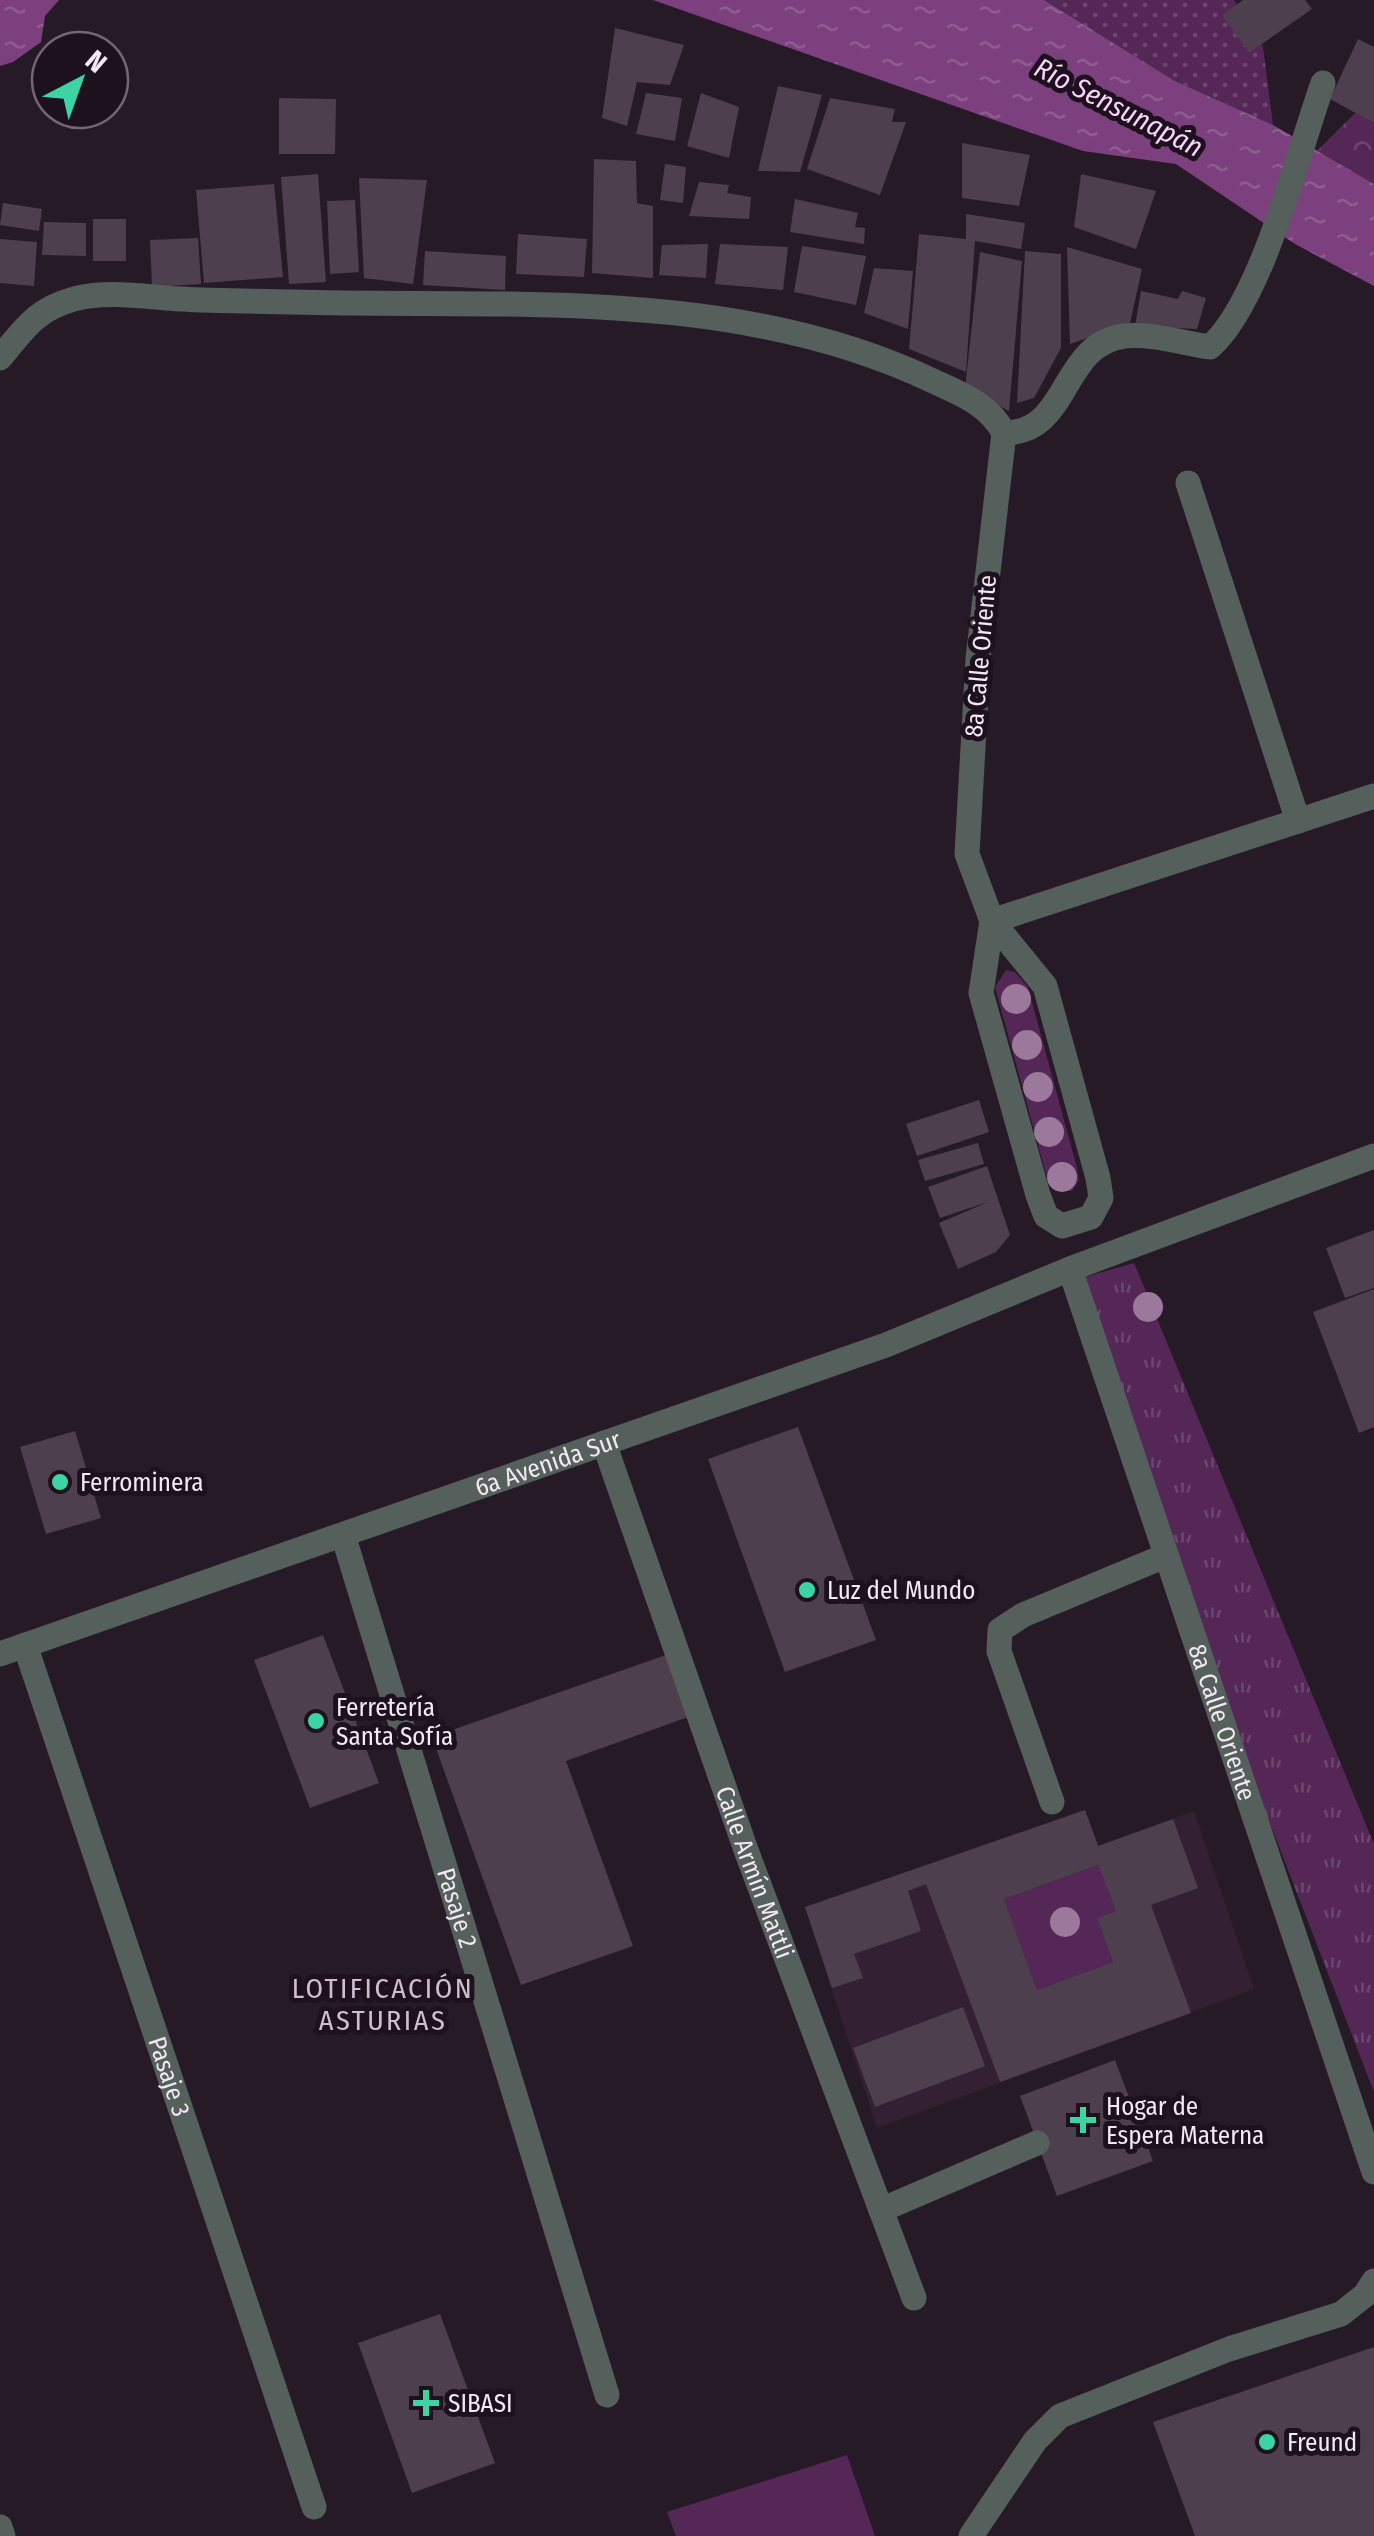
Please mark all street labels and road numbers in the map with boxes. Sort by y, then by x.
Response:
street label: 8a Calle Oriente [959,574,1003,738]
street label: 6a Avenida Sur [471,1425,625,1503]
street label: 8a Calle Oriente [1181,1640,1262,1804]
street label: Calle Armín Mattli [709,1782,799,1963]
street label: Pasaje 2 [430,1865,483,1952]
street label: Pasaje 3 [141,2033,196,2120]

